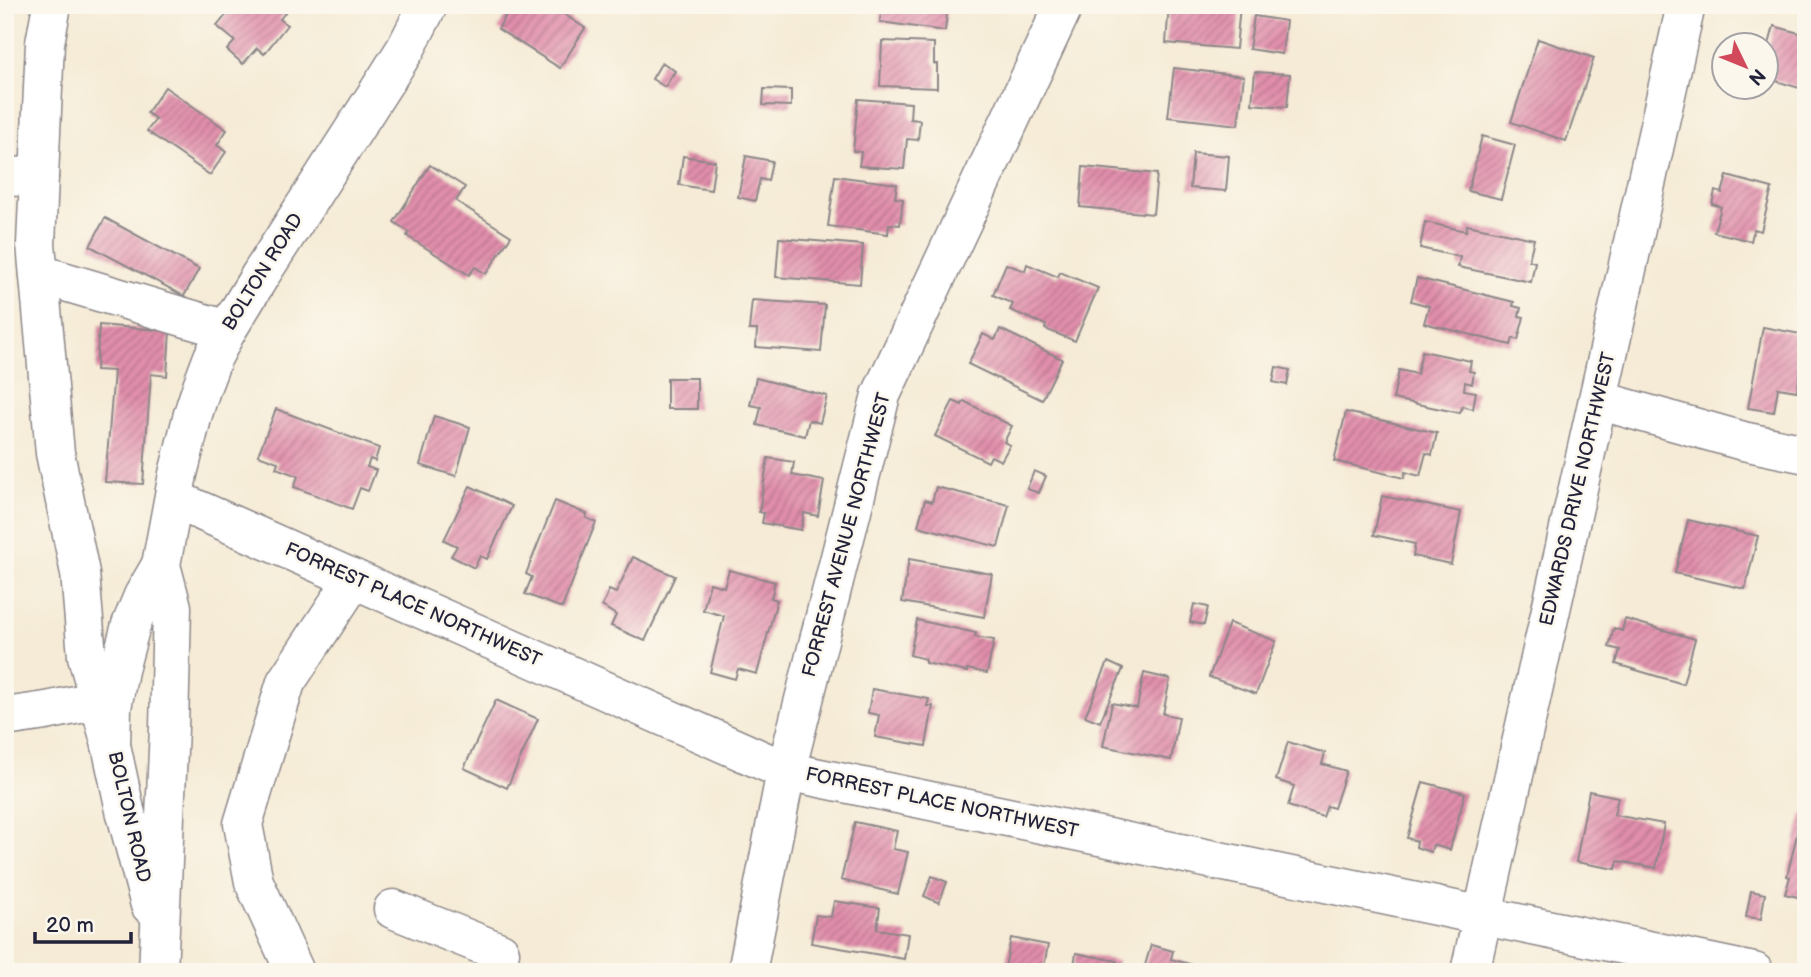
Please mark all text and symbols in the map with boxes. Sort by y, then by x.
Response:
north arrow [1710,32,1780,102]
text: N [1743,64,1770,90]
street label: BOLTON ROAD [218,209,308,335]
street label: EDWARDS DRIVE NORTHWEST [1535,349,1621,628]
street label: FORREST AVENUE NORTHWEST [798,390,896,680]
street label: FORREST PLACE NORTHWEST [281,538,545,672]
street label: BOLTON ROAD [103,749,155,885]
street label: FORREST PLACE NORTHWEST [803,763,1081,843]
scale bar [35,900,131,944]
text: 20 m [46,913,94,938]

